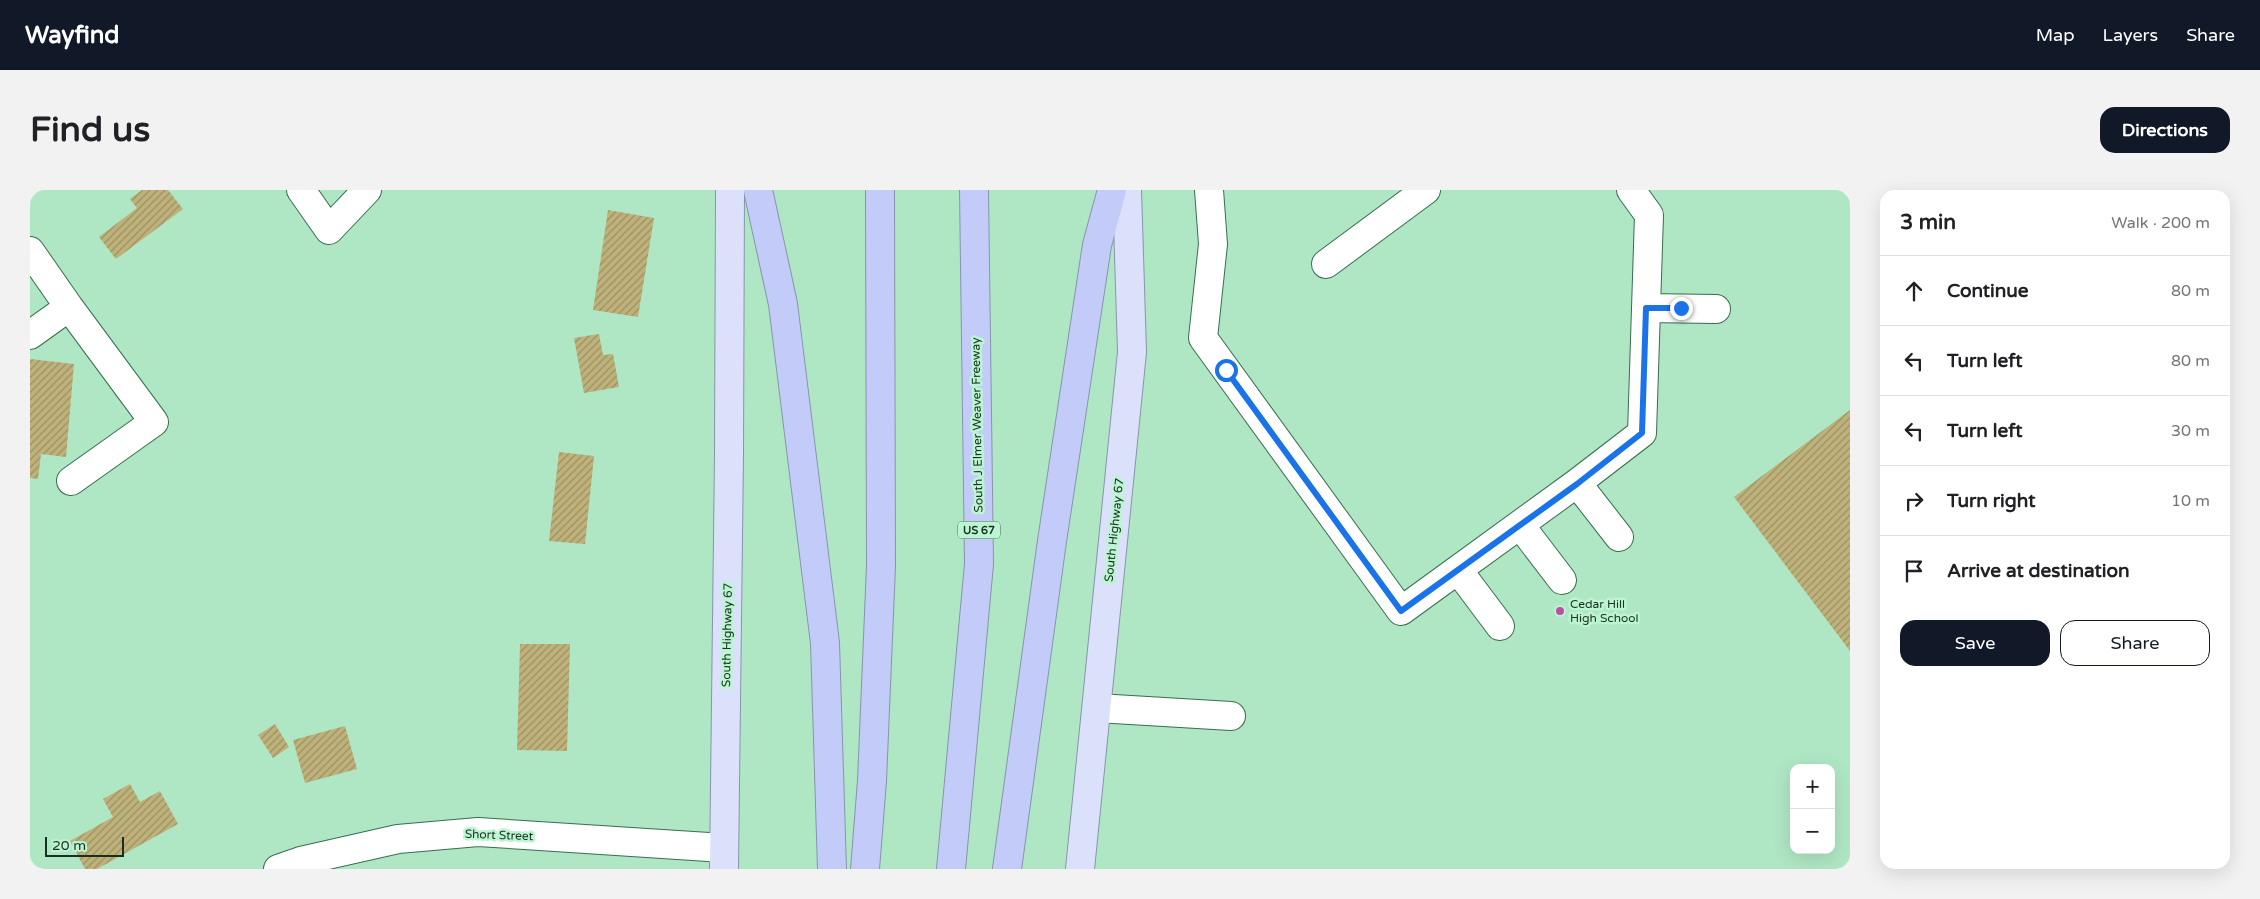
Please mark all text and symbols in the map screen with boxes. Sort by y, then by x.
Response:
text: Wayfind [25,21,120,50]
text: Map [2036,24,2075,46]
text: Layers [2103,24,2158,46]
text: Share [2186,24,2235,46]
button: Directions [2100,107,2230,153]
text: Find us [30,109,150,151]
text: 3 min [1900,210,1956,235]
text: Walk · 200 m [2111,213,2210,233]
icon: ahead [1900,277,1928,305]
text: Continue [1947,280,2029,302]
text: 80 m [2171,281,2210,301]
route end [1670,297,1693,320]
street label: South J Elmer Weaver Freeway [968,337,986,513]
icon: left [1900,347,1928,375]
text: Turn left [1947,350,2023,372]
text: 80 m [2171,351,2210,371]
route start [1215,359,1238,382]
icon: left [1900,417,1928,445]
text: Turn left [1947,420,2023,442]
text: 30 m [2171,421,2210,441]
street label: South Highway 67 [1102,477,1126,583]
icon: right [1900,487,1928,515]
text: Turn right [1947,490,2035,512]
text: 10 m [2171,491,2210,511]
road number: US 67 [958,522,1000,538]
icon: arrive [1900,557,1928,585]
text: Arrive at destination [1947,560,2130,582]
street label: South Highway 67 [719,583,735,687]
place label: Cedar Hill High School [1570,597,1639,625]
marker: Cedar Hill High School [1554,605,1566,617]
button: Save [1900,620,2050,666]
button: Share [2060,620,2210,666]
map controls [1790,764,1835,854]
button: + [1790,764,1835,809]
button: − [1790,809,1835,854]
street label: Short Street [465,827,534,843]
scale bar [45,834,124,857]
text: 20 m [52,837,86,854]

